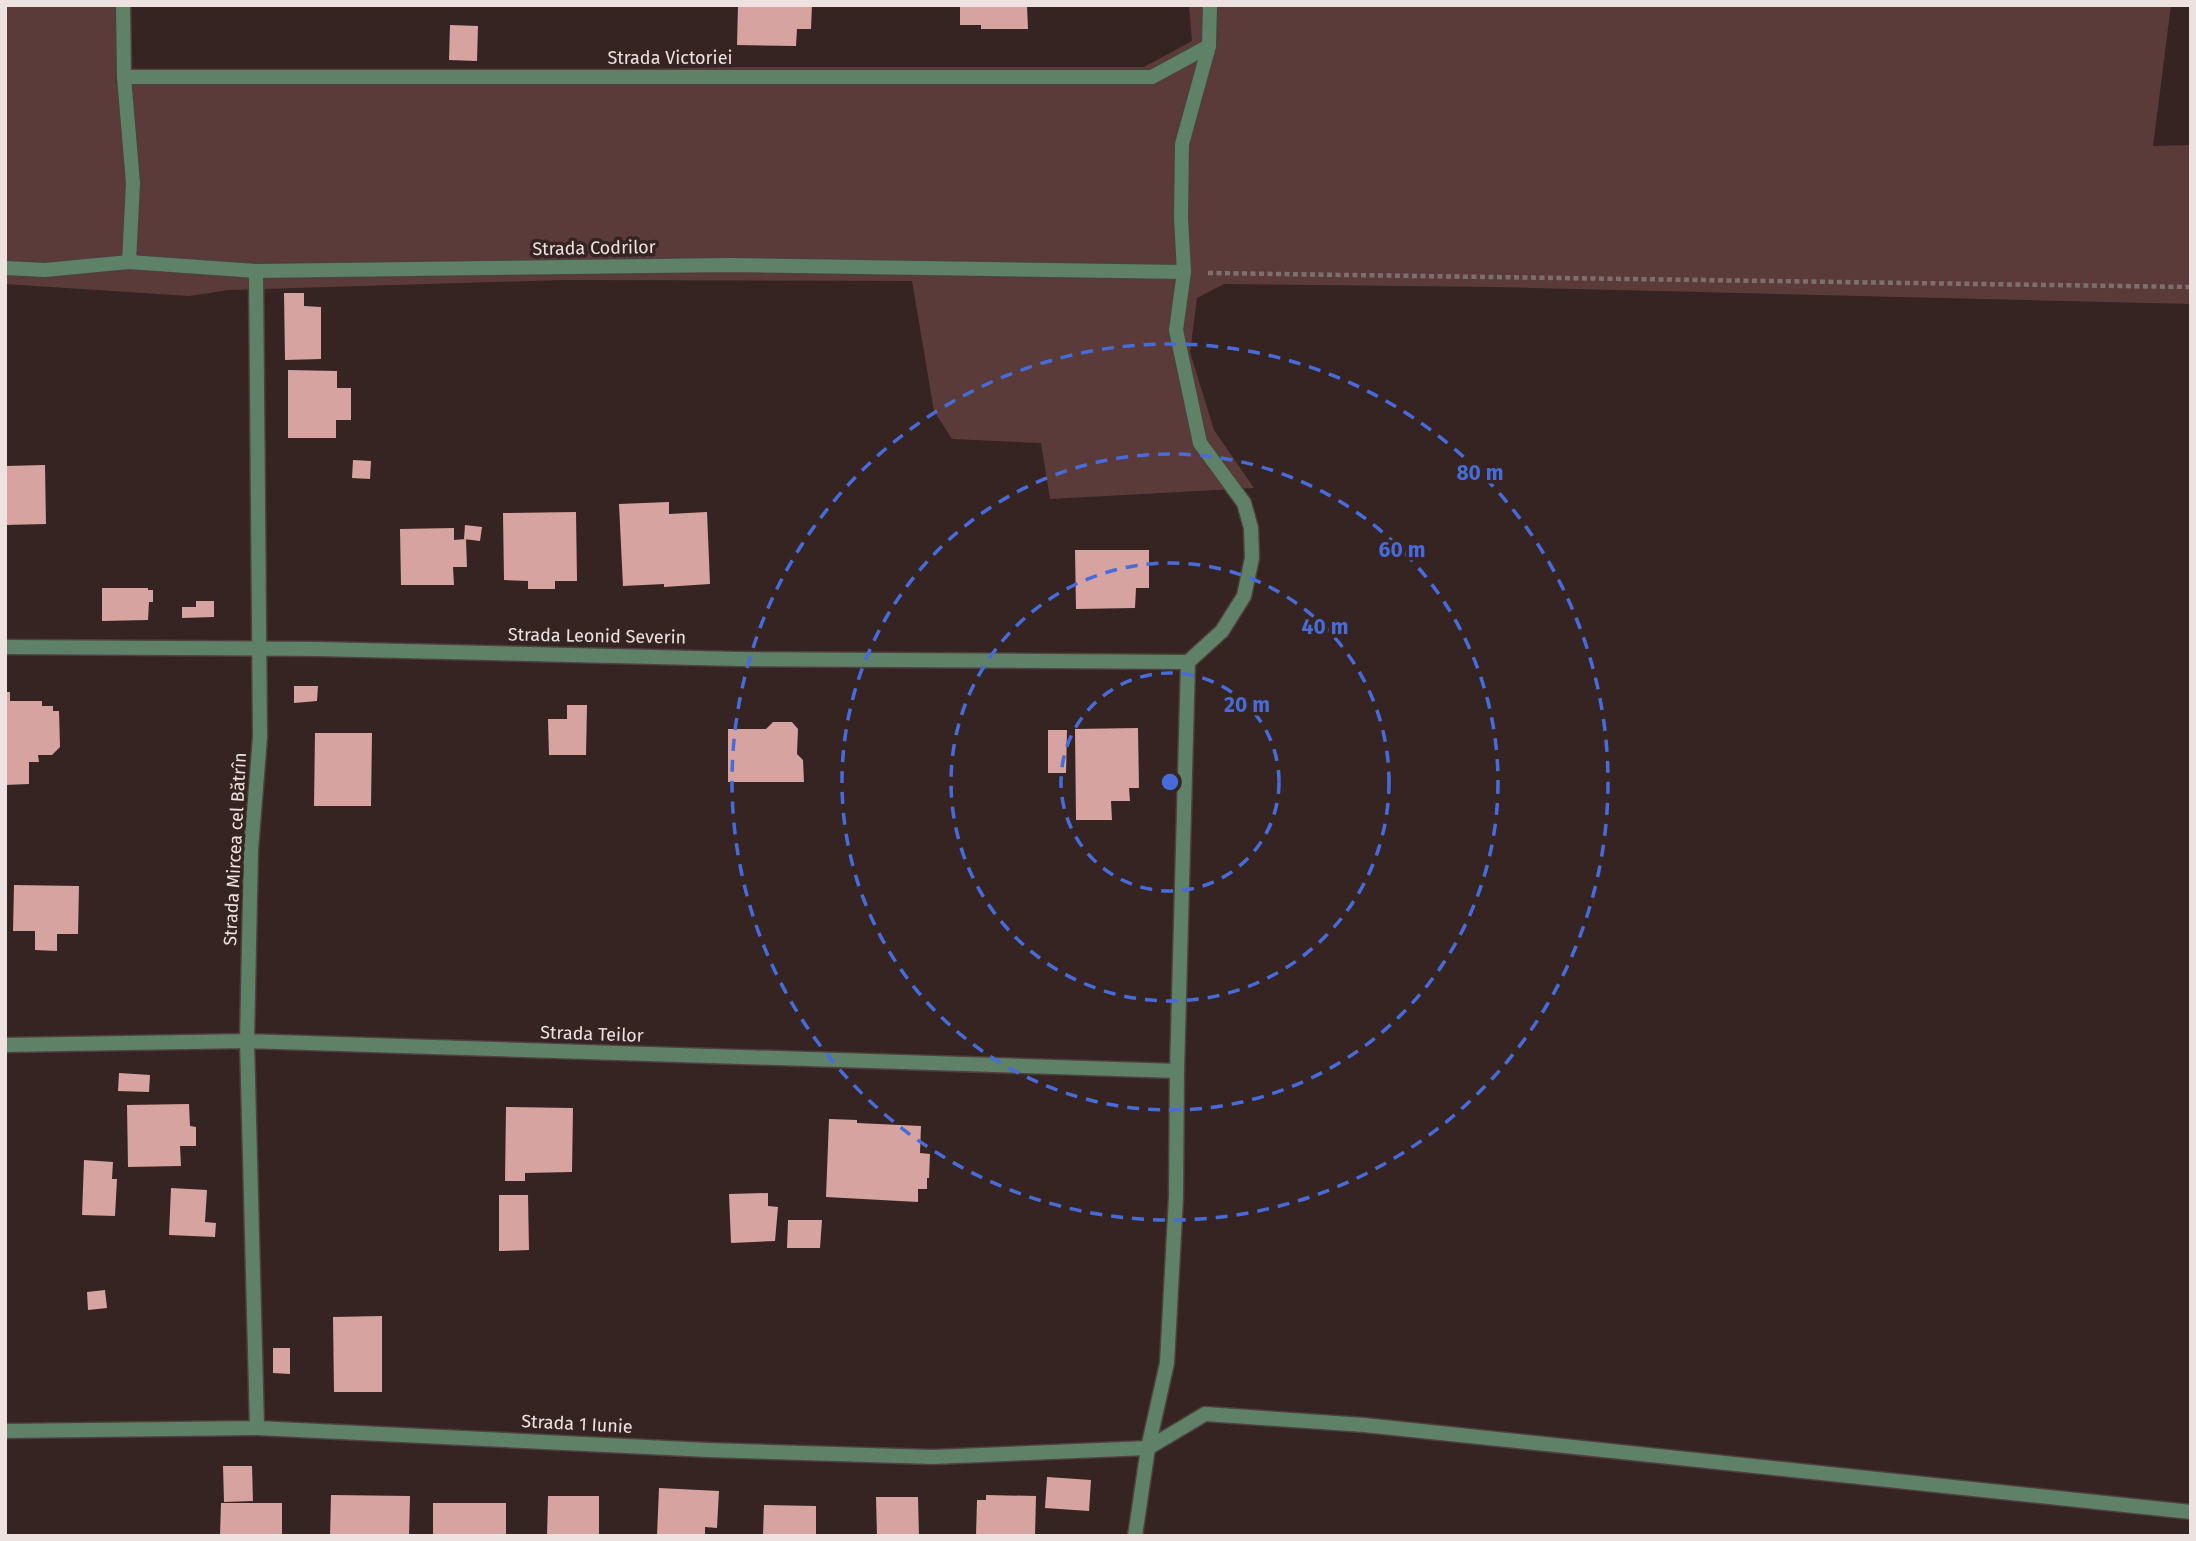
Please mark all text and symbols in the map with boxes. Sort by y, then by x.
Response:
street label: Strada Victoriei [607,47,733,69]
street label: Strada Codrilor [532,236,656,260]
text: 80 m [1456,460,1504,486]
text: 60 m [1379,537,1425,563]
text: 40 m [1302,614,1348,640]
street label: Strada Leonid Severin [508,623,686,649]
text: 20 m [1224,692,1270,718]
street label: Strada Mircea cel Bătrîn [219,752,251,946]
centre of rings [1158,770,1182,794]
street label: Strada Teilor [540,1021,644,1047]
street label: Strada 1 Iunie [521,1410,633,1438]

